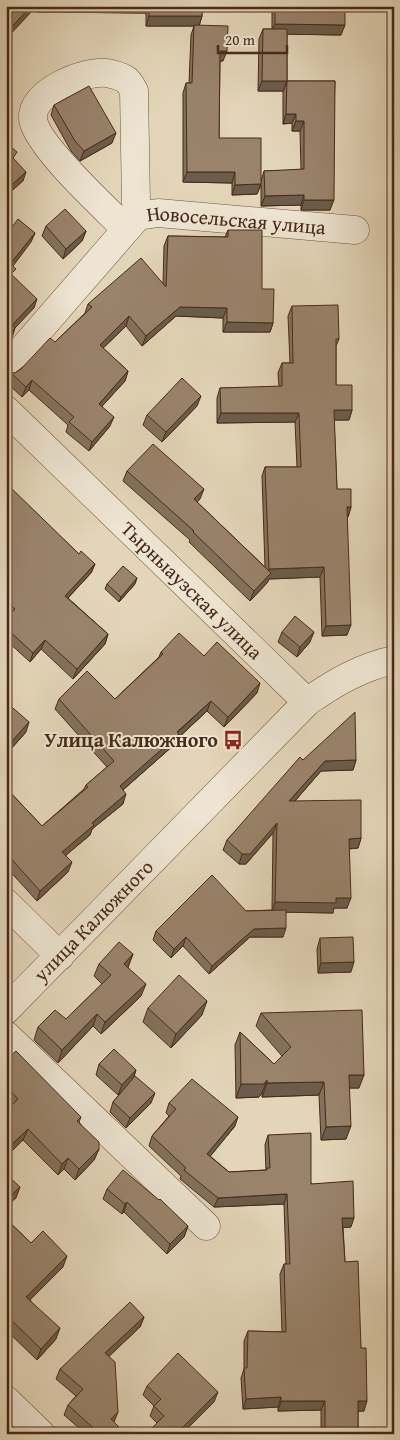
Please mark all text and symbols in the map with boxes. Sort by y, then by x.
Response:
scale bar [218,22,286,54]
text: 20 m [225,29,256,50]
street label: Новосельская улица [145,198,327,241]
street label: Тырныаузская улица [115,514,270,666]
place label: Улица Калюжного [44,725,218,754]
bus stop icon: Улица Калюжного [222,729,244,751]
street label: улица Калюжного [26,853,160,989]

